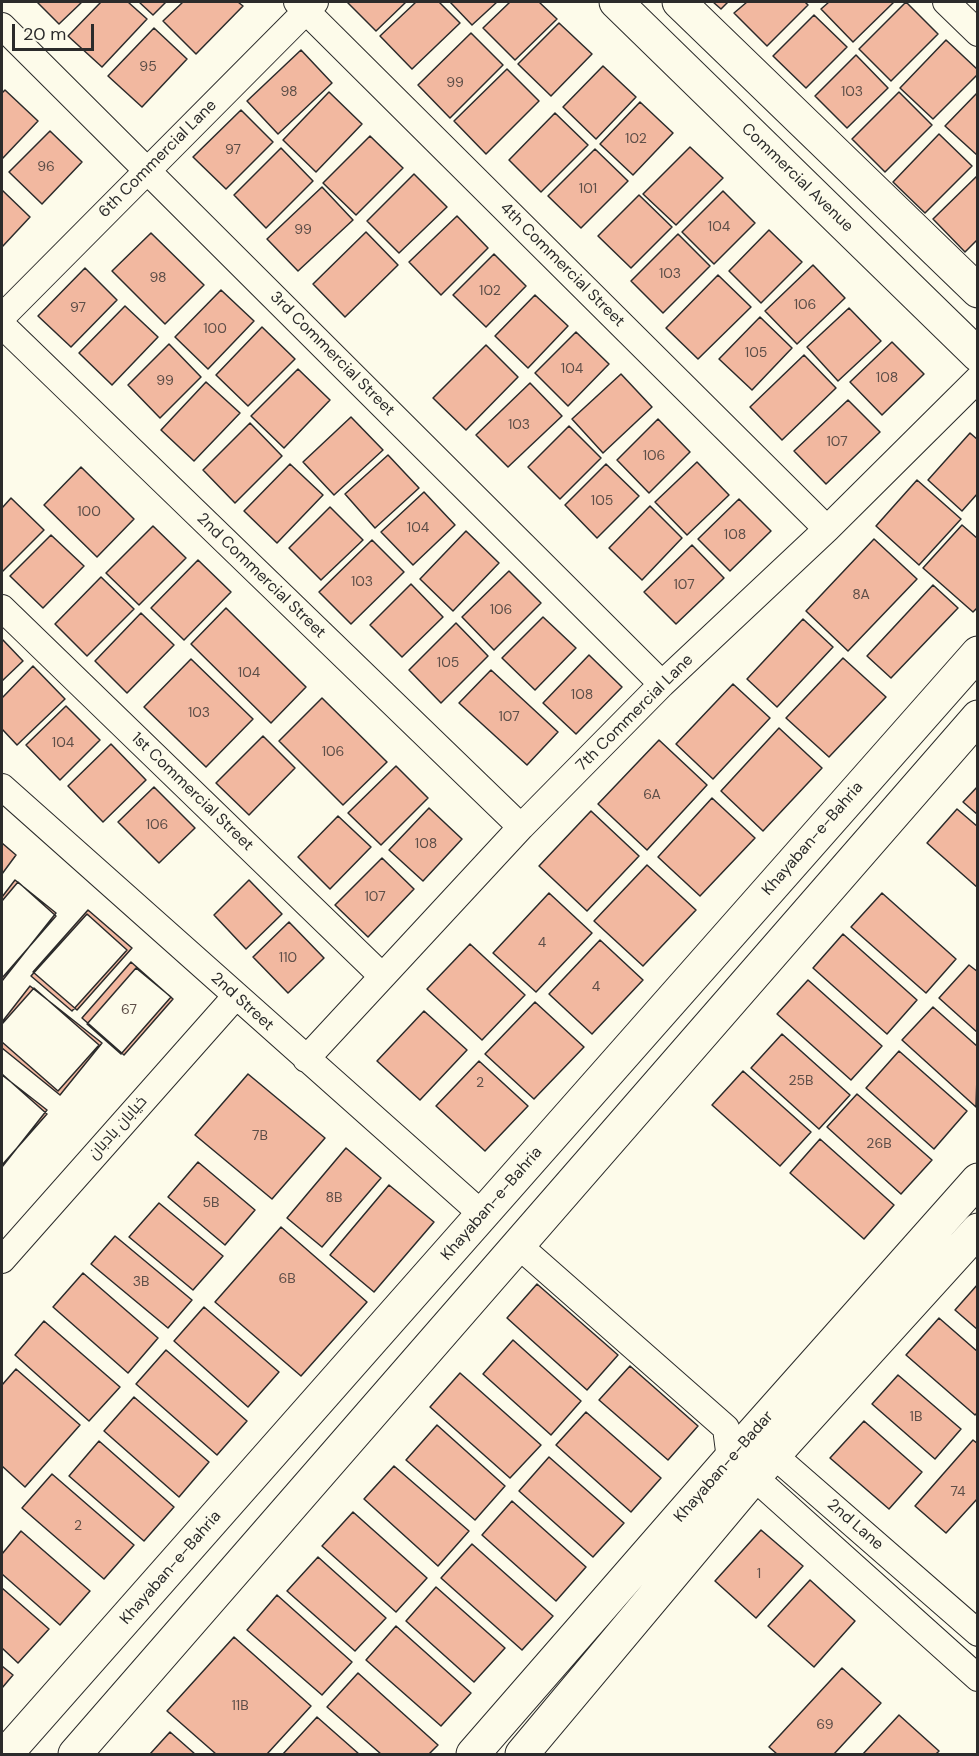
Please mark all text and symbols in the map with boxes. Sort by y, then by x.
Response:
scale bar [15,12,98,50]
text: 20 m [23,22,66,46]
house number: 95 [139,59,157,75]
house number: 99 [446,75,464,91]
house number: 98 [280,84,298,100]
house number: 103 [841,84,863,100]
street label: 6th Commercial Lane [95,96,221,222]
street label: Commercial Avenue [737,120,857,236]
house number: 102 [625,131,647,147]
house number: 97 [225,142,241,158]
house number: 96 [37,159,55,175]
house number: 101 [579,181,597,197]
street label: 4th Commercial Street [496,199,628,331]
house number: 104 [708,219,730,235]
house number: 99 [294,222,312,238]
house number: 103 [659,266,681,282]
house number: 98 [149,270,167,286]
house number: 102 [479,283,501,299]
street label: 3rd Commercial Street [266,288,398,420]
house number: 106 [794,297,816,313]
house number: 97 [70,300,86,316]
house number: 100 [203,321,227,337]
house number: 105 [745,345,767,361]
house number: 104 [561,361,583,377]
house number: 108 [876,370,898,386]
house number: 99 [156,373,174,389]
house number: 103 [508,417,530,433]
house number: 107 [826,434,848,450]
house number: 106 [643,448,665,464]
house number: 105 [591,493,613,509]
house number: 100 [77,504,101,520]
street label: 2nd Commercial Street [193,509,329,643]
house number: 104 [407,520,429,536]
house number: 108 [724,527,746,543]
house number: 103 [351,574,373,590]
house number: 107 [673,577,695,593]
house number: 8A [852,587,870,603]
house number: 106 [490,602,512,618]
street label: 7th Commercial Lane [573,651,697,775]
house number: 105 [437,655,459,671]
house number: 104 [238,665,260,681]
house number: 108 [571,687,593,703]
house number: 103 [188,705,210,721]
house number: 107 [498,709,520,725]
street label: 1st Commercial Street [127,729,257,855]
house number: 104 [52,735,74,751]
house number: 106 [322,744,344,760]
street label: Khayaban-e-Bahria [758,778,868,900]
house number: 6A [643,787,661,803]
house number: 106 [146,817,168,833]
house number: 108 [415,836,437,852]
house number: 107 [364,889,386,905]
house number: 4 [538,935,546,951]
house number: 110 [279,950,297,966]
street label: 2nd Street [207,969,277,1035]
house number: 4 [592,979,600,995]
house number: 67 [121,1002,137,1018]
house number: 25B [788,1073,814,1089]
house number: 2 [476,1075,484,1091]
street label: خیابان بادبان [85,1092,151,1164]
house number: 7B [252,1128,268,1144]
house number: 26B [866,1136,892,1152]
street label: Khayaban-e-Bahria [437,1143,547,1265]
house number: 8B [326,1190,342,1206]
house number: 5B [203,1195,219,1211]
house number: 6B [278,1271,296,1287]
house number: 3B [133,1274,149,1290]
street label: Khayaban-e-Badar [670,1407,778,1527]
house number: 1B [910,1409,922,1425]
house number: 74 [950,1484,966,1500]
street label: 2nd Lane [823,1495,887,1555]
street label: Khayaban-e-Bahria [116,1507,226,1629]
house number: 2 [74,1518,82,1534]
house number: 1 [757,1566,761,1582]
house number: 11B [231,1698,249,1714]
house number: 69 [816,1717,834,1733]

